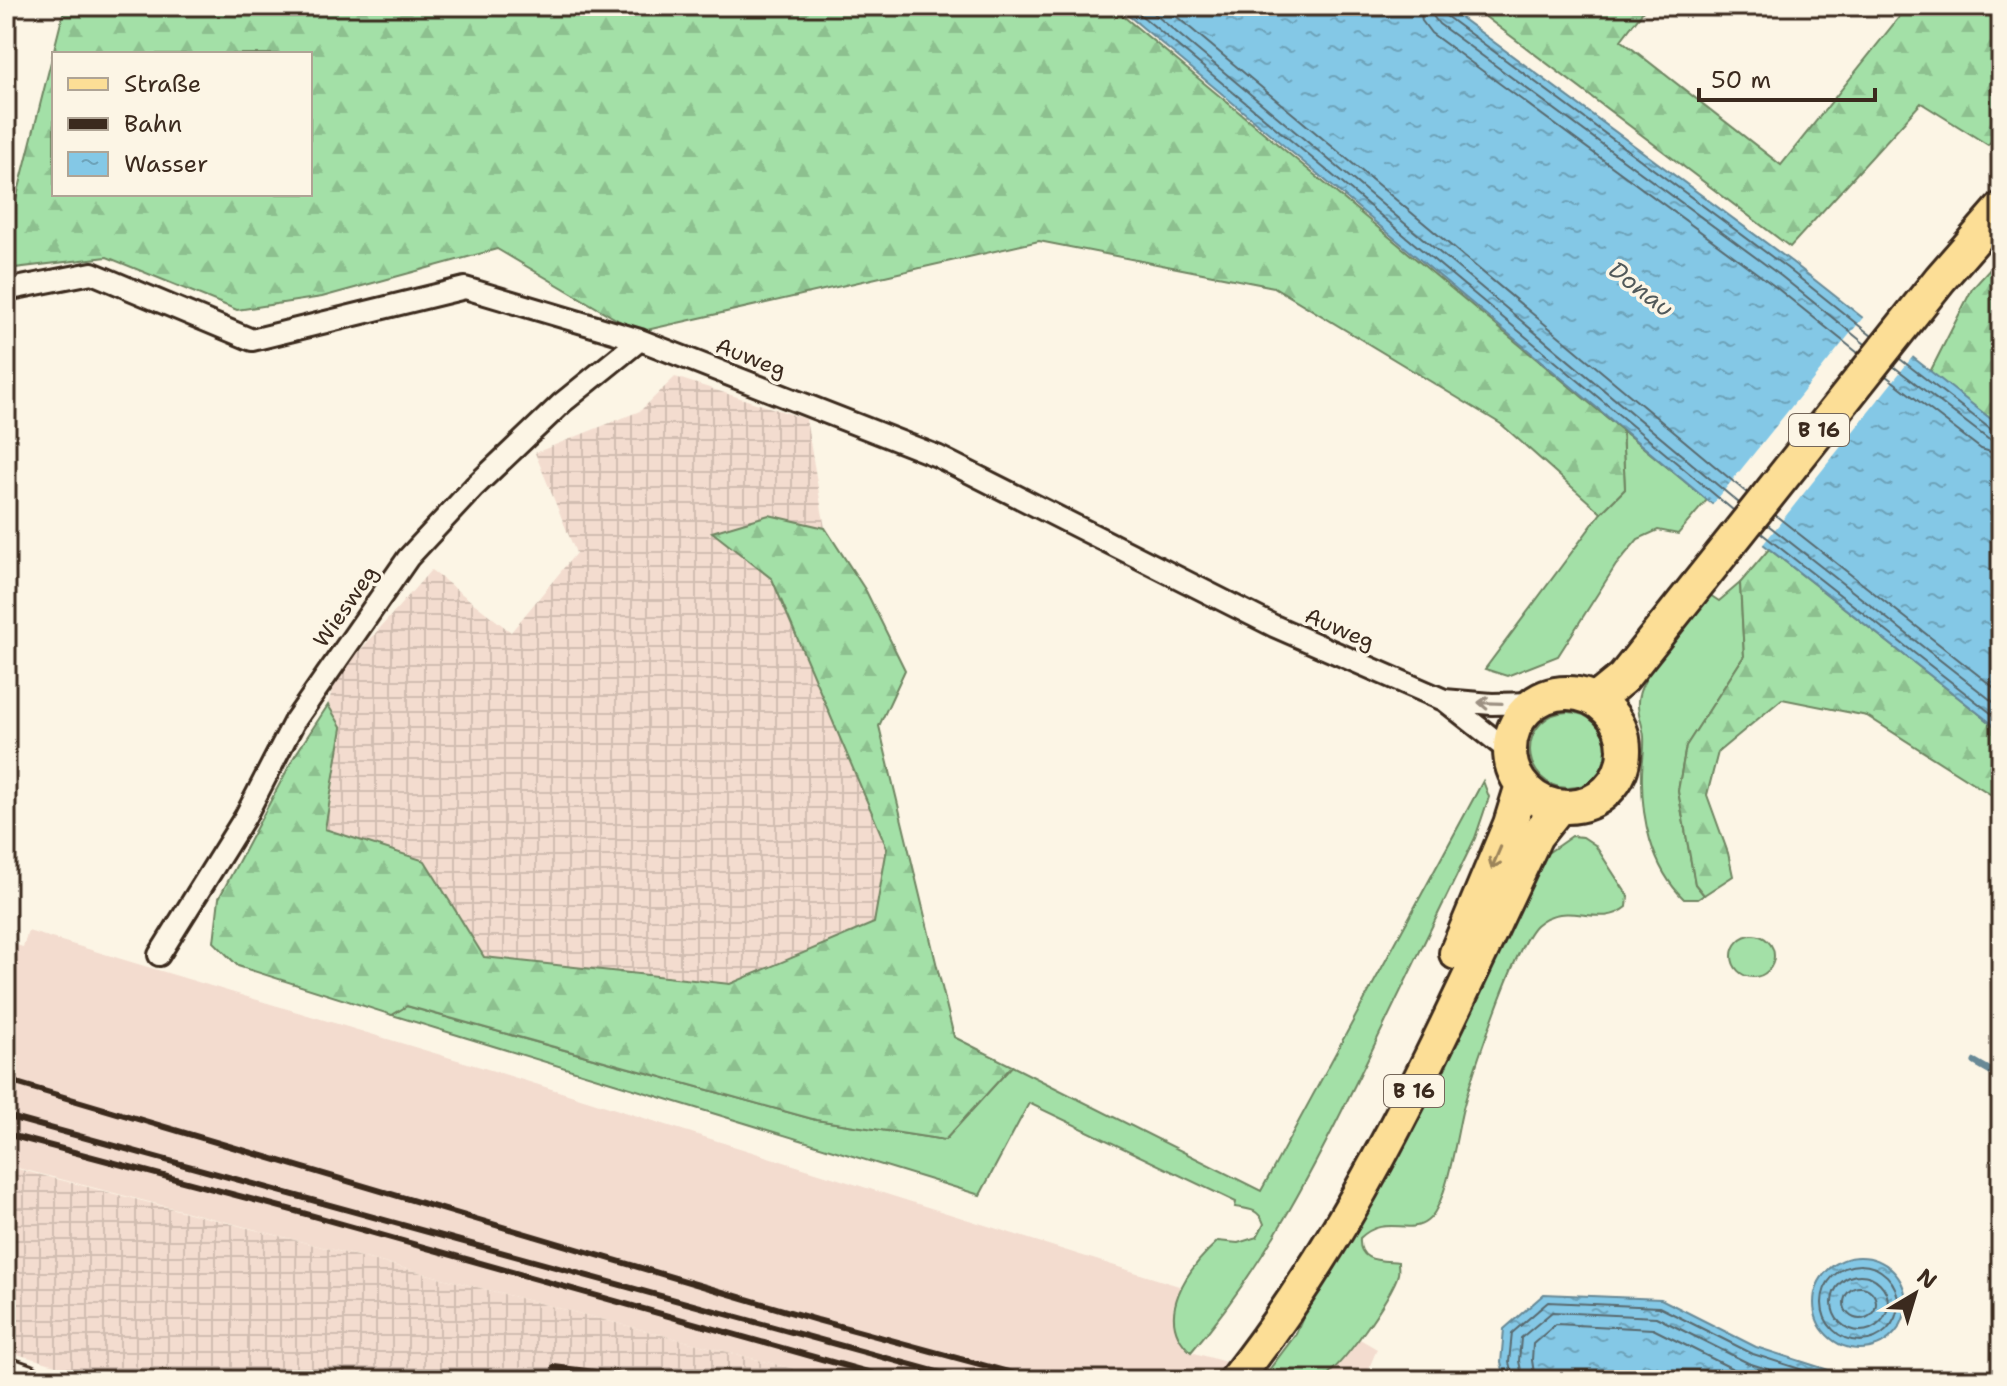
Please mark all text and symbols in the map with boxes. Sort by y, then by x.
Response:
legend [52,52,312,196]
scale bar [1699,52,1875,102]
text: 50 m [1711,64,1771,96]
text: Straße [124,68,201,100]
text: Bahn [124,108,182,140]
text: Wasser [124,148,208,180]
water label: Donau [1602,254,1680,324]
street label: Auweg [711,331,790,384]
road number: B 16 [1789,414,1849,446]
street label: Wiesweg [307,559,384,653]
street label: Auweg [1300,601,1379,656]
one-way arrow [1477,695,1504,710]
one-way arrow [1487,845,1502,870]
road number: B 16 [1384,1075,1444,1107]
north arrow [1875,1254,1955,1334]
text: N [1911,1262,1943,1295]

